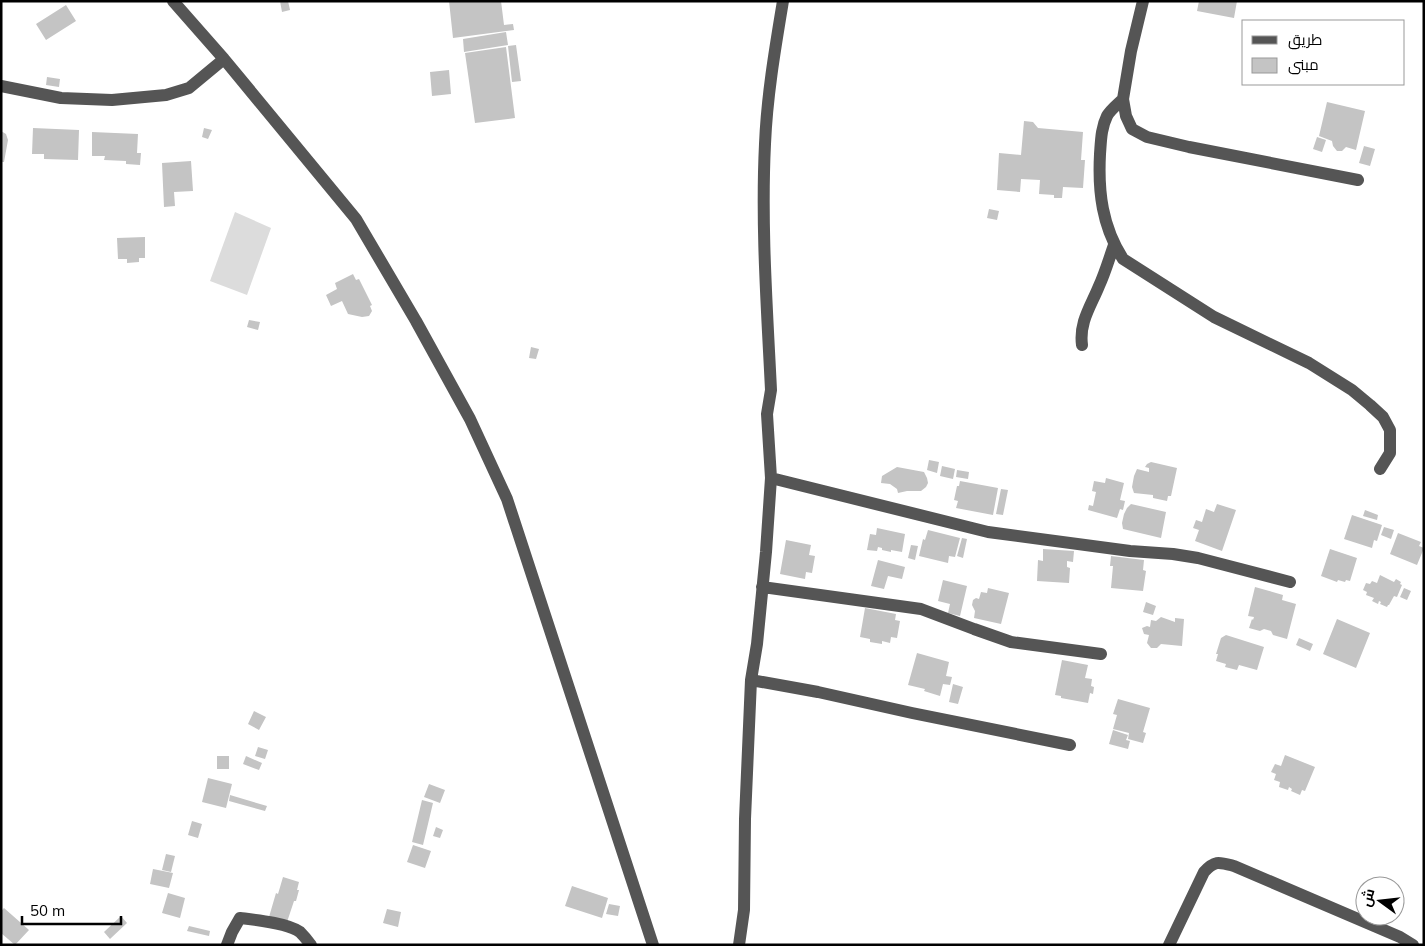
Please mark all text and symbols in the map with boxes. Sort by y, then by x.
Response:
legend [1242,20,1405,85]
text: طريق [1288,30,1322,50]
text: مبنى [1288,55,1319,75]
north arrow [1355,876,1405,926]
text: ش [1356,887,1378,909]
scale bar [22,894,121,926]
text: 50 m [30,901,65,920]

